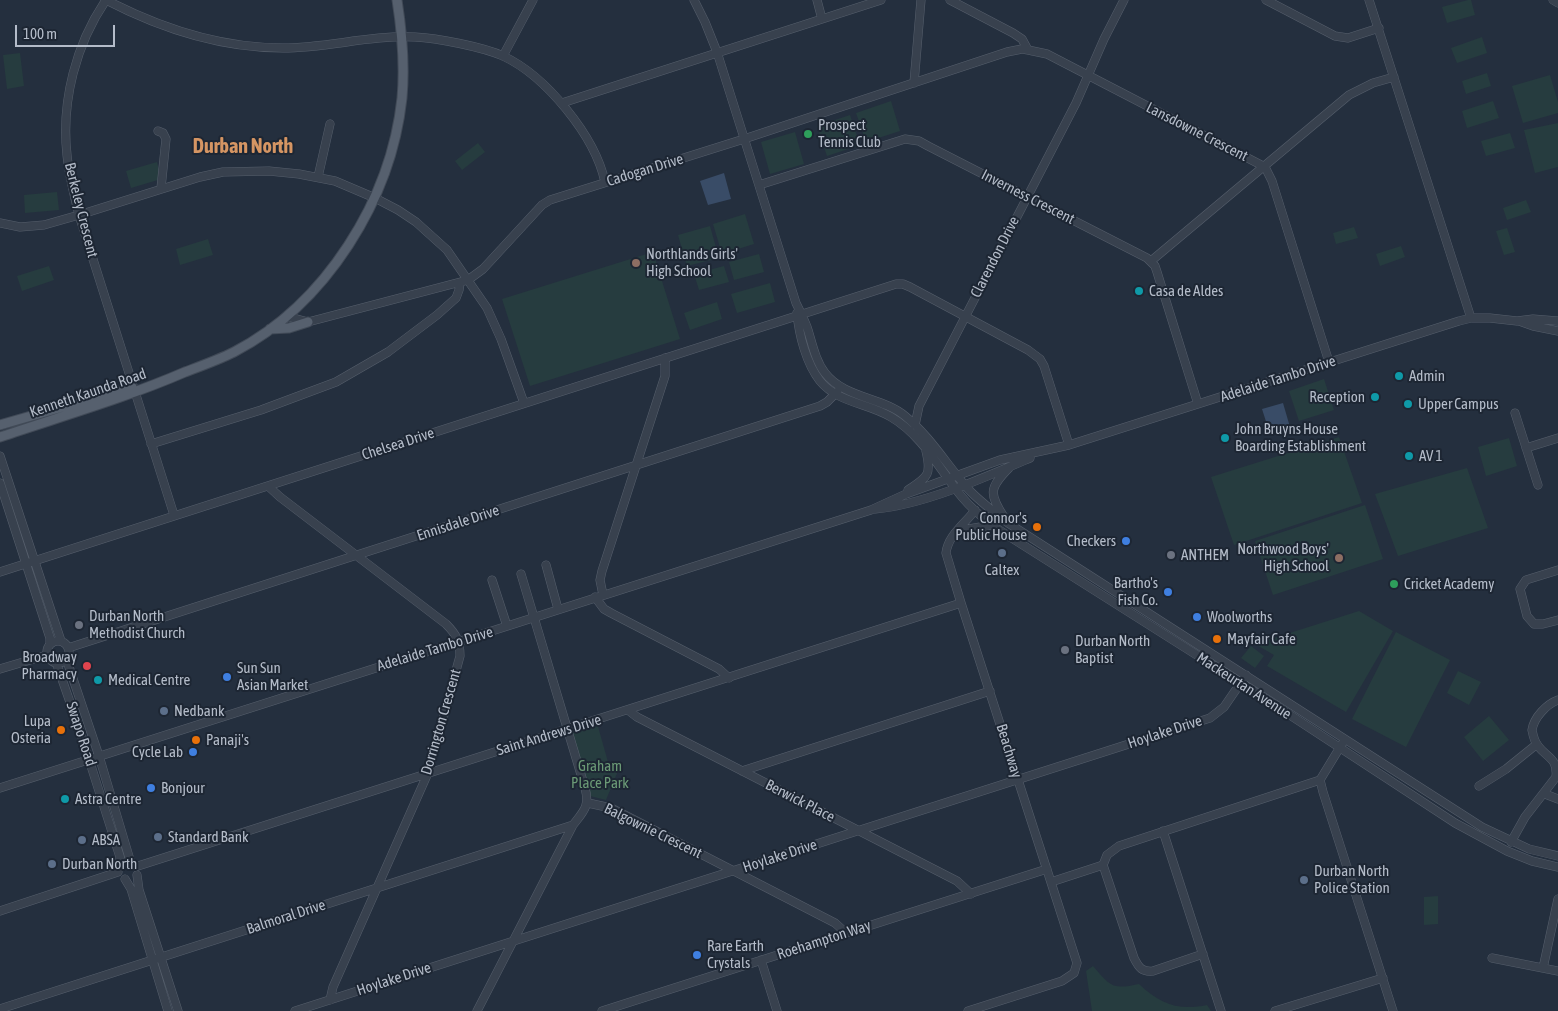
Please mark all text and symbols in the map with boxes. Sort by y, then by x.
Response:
scale bar [18,15,118,47]
text: 100 m [23,25,57,42]
street label: Lansdowne Crescent [1143,99,1251,165]
place label: Prospect Tennis Club [818,116,881,151]
marker: Prospect Tennis Club [802,128,814,140]
district label: Durban North [193,135,293,159]
street label: Cadogan Drive [604,150,686,190]
street label: Berkeley Crescent [60,161,102,259]
street label: Inverness Crescent [978,166,1078,228]
street label: Clarendon Drive [967,213,1023,301]
place label: Northlands Girls' High School [646,245,738,280]
marker: Northlands Girls' High School [630,257,642,269]
place label: Casa de Aldes [1149,282,1223,300]
marker: Casa de Aldes [1133,285,1145,297]
street label: Adelaide Tambo Drive [1218,352,1338,406]
street label: Kenneth Kaunda Road [27,365,149,421]
place label: Admin [1409,367,1445,385]
marker: Admin [1393,370,1405,382]
place label: Reception [1309,388,1365,406]
marker: Reception [1369,391,1381,403]
place label: Upper Campus [1418,395,1499,413]
marker: Upper Campus [1402,398,1414,410]
place label: John Bruyns House Boarding Establishment [1235,420,1366,455]
street label: Chelsea Drive [360,424,436,464]
marker: John Bruyns House Boarding Establishment [1219,432,1231,444]
place label: AV 1 [1419,447,1443,465]
marker: AV 1 [1403,450,1415,462]
street label: Ennisdale Drive [415,501,501,545]
place label: Connor's Public House [955,509,1027,544]
marker: Connor's Public House [1031,521,1043,533]
place label: Checkers [1067,532,1116,550]
marker: Checkers [1120,535,1132,547]
place label: Northwood Boys' High School [1237,540,1329,575]
place label: ANTHEM [1181,546,1229,564]
marker: Caltex [996,547,1008,559]
marker: ANTHEM [1165,549,1177,561]
marker: Northwood Boys' High School [1333,552,1345,564]
place label: Caltex [985,561,1019,579]
place label: Bartho's Fish Co. [1114,574,1158,609]
place label: Cricket Academy [1404,575,1494,593]
marker: Cricket Academy [1388,578,1400,590]
marker: Bartho's Fish Co. [1162,586,1174,598]
place label: Durban North Methodist Church [89,607,185,642]
place label: Woolworths [1207,608,1272,626]
marker: Woolworths [1191,611,1203,623]
marker: Durban North Methodist Church [73,619,85,631]
street label: Adelaide Tambo Drive [375,623,495,675]
place label: Mayfair Cafe [1227,630,1296,648]
place label: Durban North Baptist [1075,632,1150,667]
marker: Mayfair Cafe [1211,633,1223,645]
marker: Durban North Baptist [1059,644,1071,656]
place label: Broadway Pharmacy [21,648,77,683]
street label: Mackeurtan Avenue [1193,649,1295,723]
place label: Sun Sun Asian Market [237,659,308,694]
marker: Broadway Pharmacy [81,660,93,672]
street label: Dorrington Crescent [417,667,465,777]
place label: Medical Centre [108,671,190,689]
marker: Sun Sun Asian Market [221,671,233,683]
marker: Medical Centre [92,674,104,686]
street label: Swapo Road [62,699,100,769]
place label: Nedbank [174,702,225,720]
marker: Nedbank [158,705,170,717]
street label: Saint Andrews Drive [494,711,604,759]
place label: Lupa Osteria [11,712,51,747]
street label: Hoylake Drive [1126,712,1204,752]
street label: Beachway [992,722,1026,780]
marker: Lupa Osteria [55,724,67,736]
place label: Panaji's [206,731,249,749]
marker: Panaji's [190,734,202,746]
place label: Cycle Lab [132,743,183,761]
marker: Cycle Lab [187,746,199,758]
park label: Graham Place Park [571,757,629,792]
street label: Berwick Place [762,776,838,826]
place label: Bonjour [161,779,205,797]
marker: Bonjour [145,782,157,794]
place label: Astra Centre [75,790,142,808]
marker: Astra Centre [59,793,71,805]
street label: Balgownie Crescent [601,800,705,862]
place label: Standard Bank [168,828,249,846]
place label: ABSA [92,831,120,849]
marker: Standard Bank [152,831,164,843]
marker: ABSA [76,834,88,846]
street label: Hoylake Drive [741,836,819,876]
place label: Durban North [62,855,137,873]
marker: Durban North [46,858,58,870]
place label: Durban North Police Station [1314,862,1390,897]
marker: Durban North Police Station [1298,874,1310,886]
street label: Balmoral Drive [244,896,328,938]
street label: Roehampton Way [775,916,873,964]
place label: Rare Earth Crystals [707,937,764,972]
marker: Rare Earth Crystals [691,949,703,961]
street label: Hoylake Drive [355,959,433,999]

